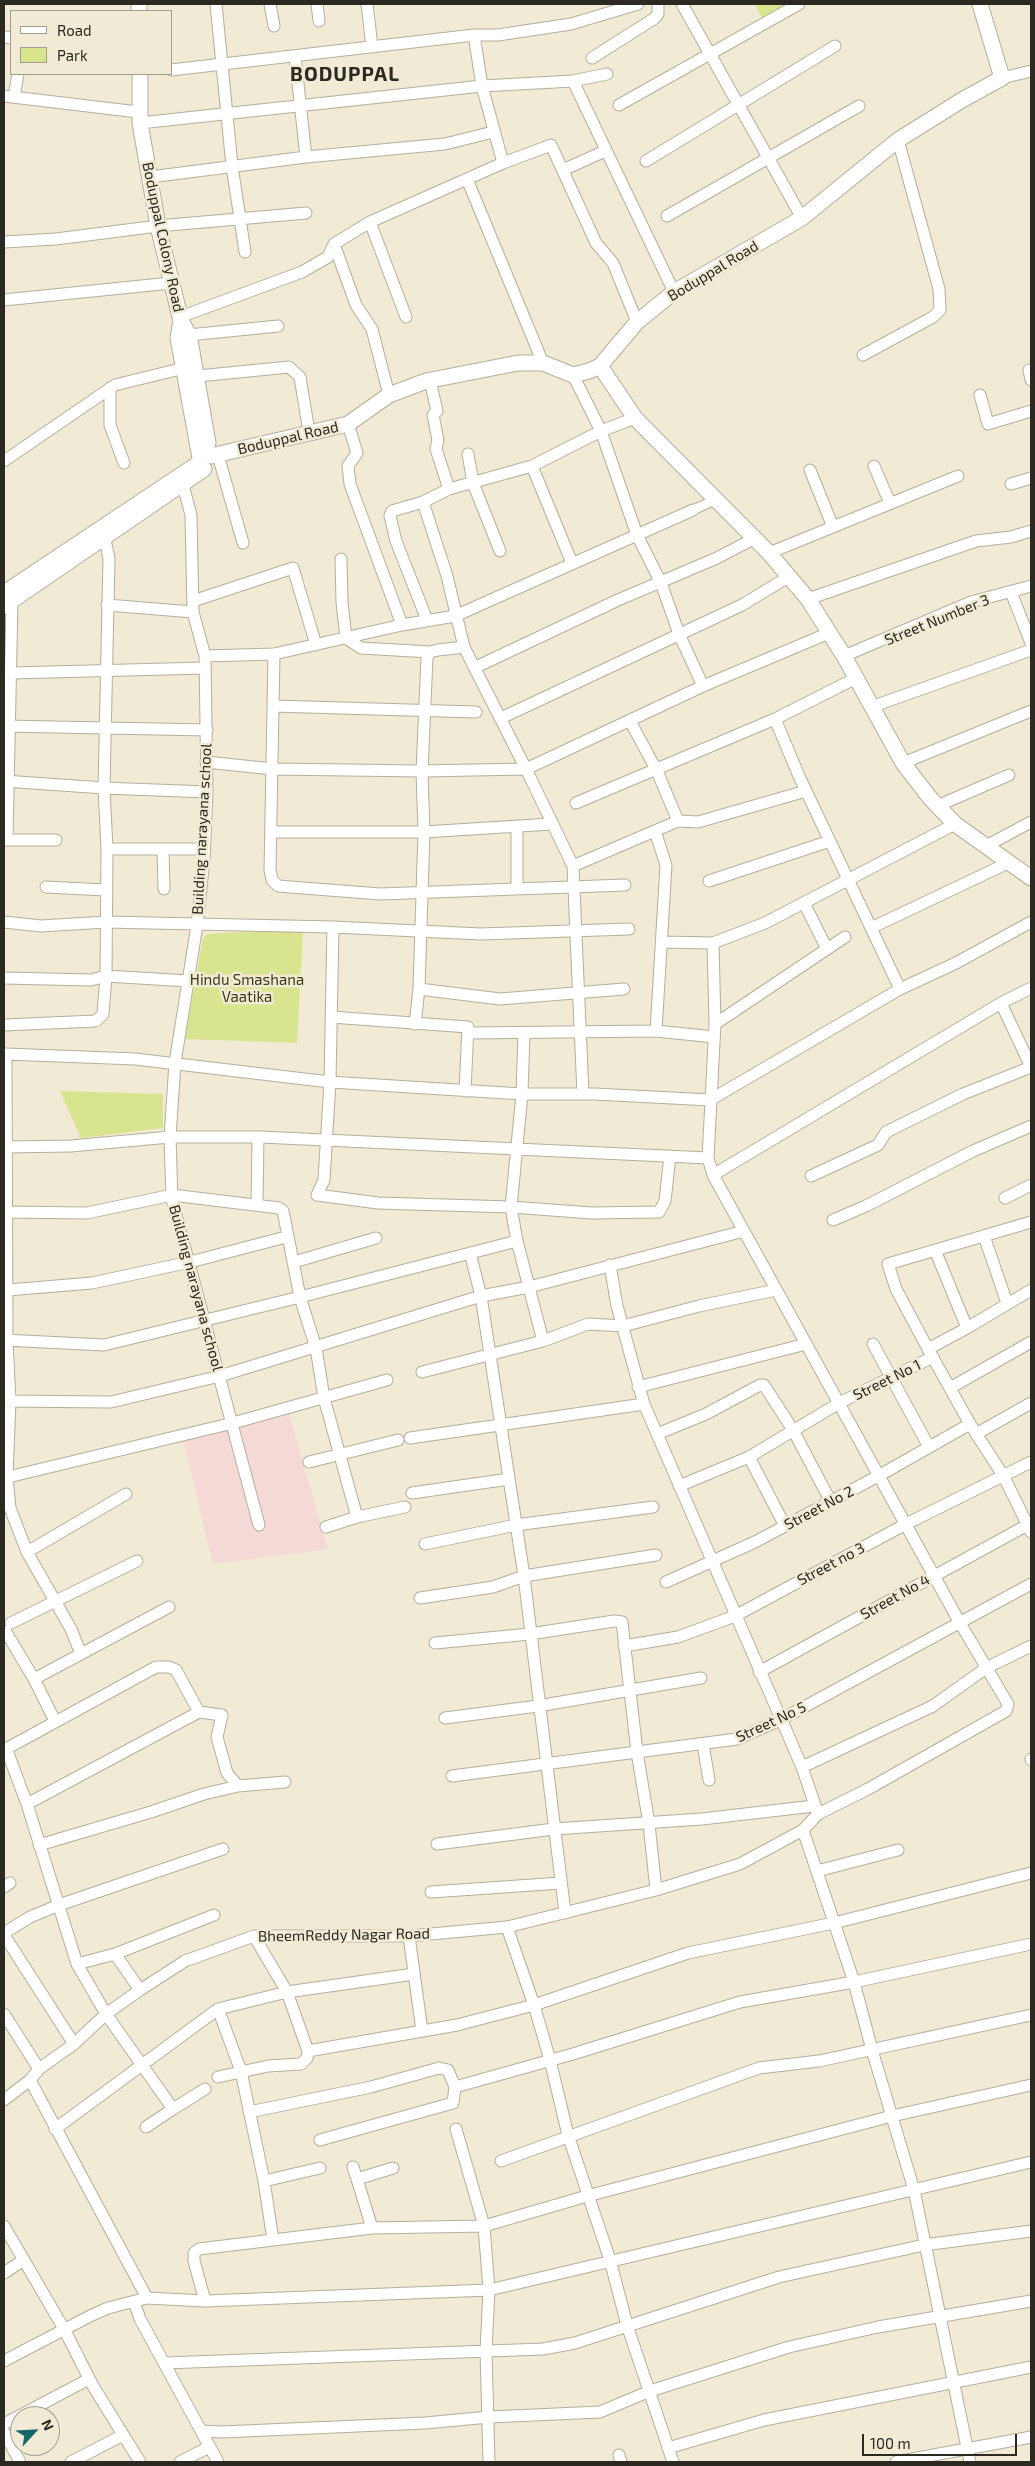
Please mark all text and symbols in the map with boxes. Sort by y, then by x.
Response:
legend [10,10,172,75]
text: Road [57,21,92,39]
text: Park [57,46,88,64]
district label: BODUPPAL [289,62,401,86]
street label: Boduppal Colony Road [138,160,188,314]
street label: Boduppal Road [664,237,762,305]
street label: Boduppal Road [236,418,340,458]
street label: Street Number 3 [882,591,992,649]
street label: Building narayana school [189,743,215,915]
park label: Hindu Smashana Vaatika [190,971,304,1006]
street label: Building narayana school [165,1203,227,1373]
street label: Street No 1 [850,1356,924,1404]
street label: Street No 2 [781,1482,857,1534]
street label: Street no 3 [794,1539,868,1589]
street label: Street No 4 [857,1571,933,1623]
street label: Street No 5 [733,1698,809,1746]
street label: BheemReddy Nagar Road [258,1924,430,1946]
north arrow [10,2406,60,2456]
text: N [38,2417,58,2433]
scale bar [865,2424,1020,2456]
text: 100 m [870,2434,911,2452]

